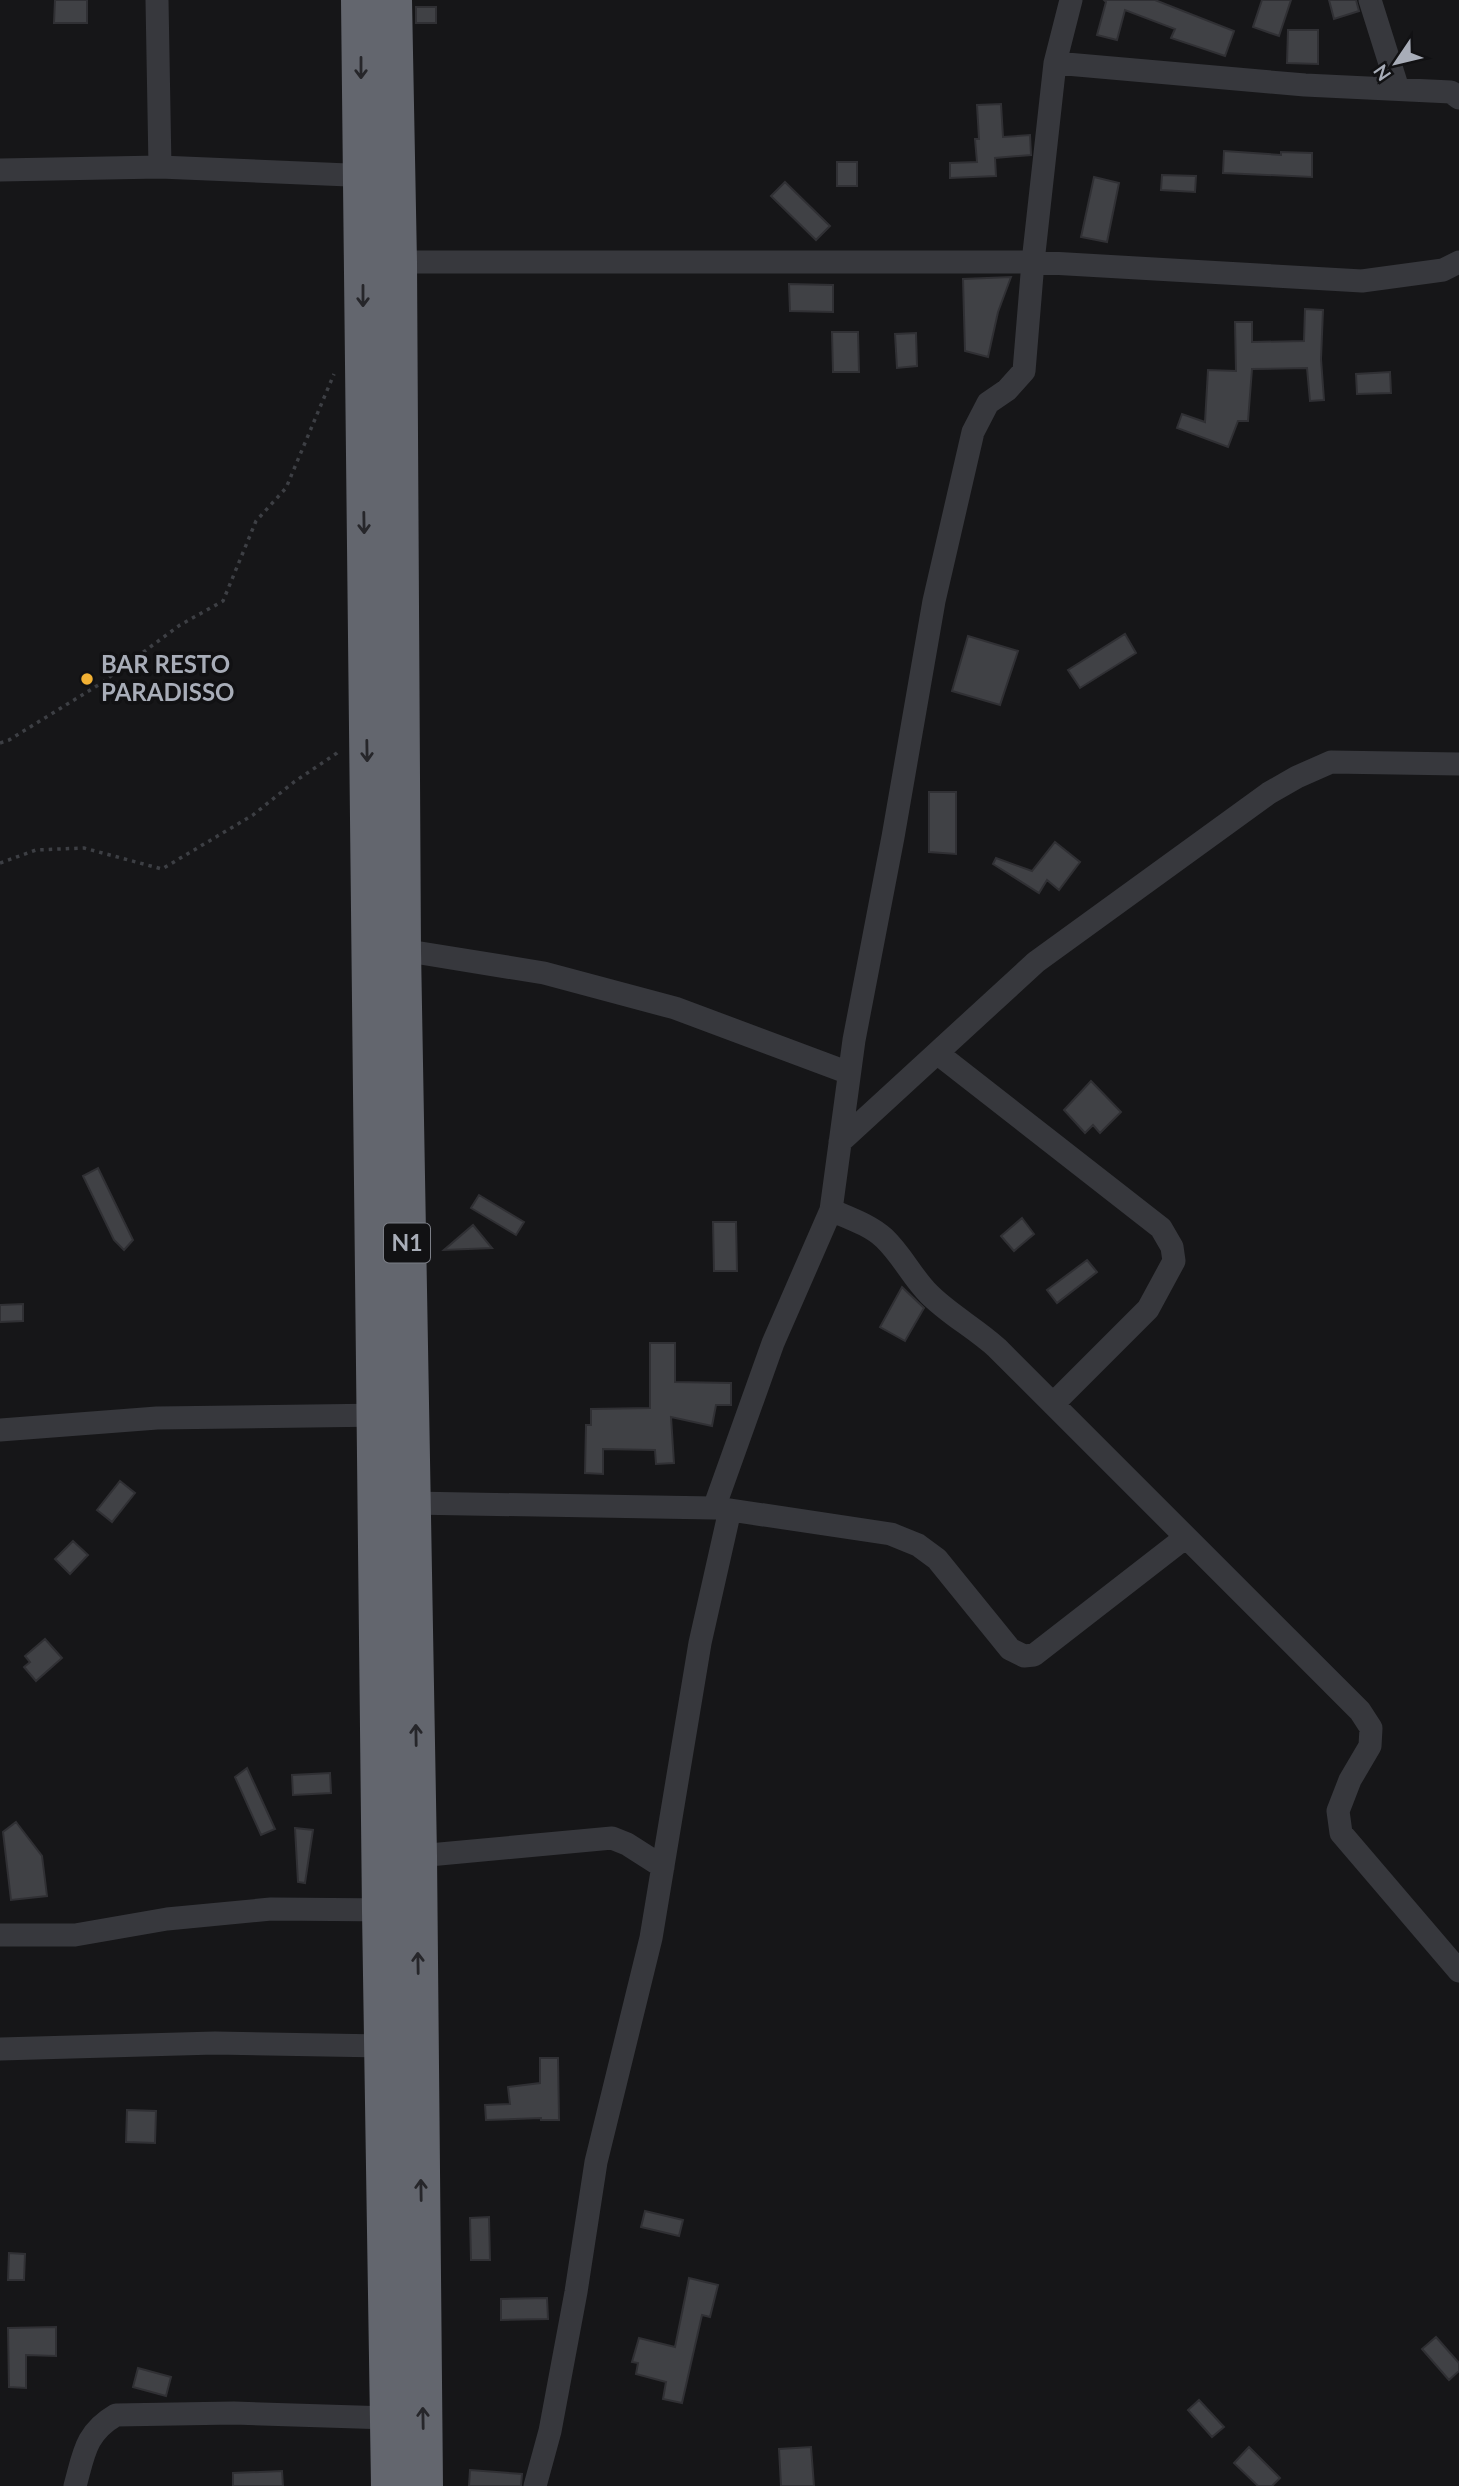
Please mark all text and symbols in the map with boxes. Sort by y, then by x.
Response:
north arrow [1361,28,1431,98]
one-way arrow [354,56,368,79]
text: N [1368,60,1395,86]
one-way arrow [356,284,370,307]
one-way arrow [358,511,371,534]
place label: BAR RESTO PARADISSO [101,649,235,706]
marker: BAR RESTO PARADISSO [79,671,95,687]
one-way arrow [360,739,374,762]
road number: N1 [384,1224,430,1262]
one-way arrow [409,1724,423,1747]
one-way arrow [411,1952,425,1975]
one-way arrow [414,2179,427,2202]
one-way arrow [416,2407,430,2430]

